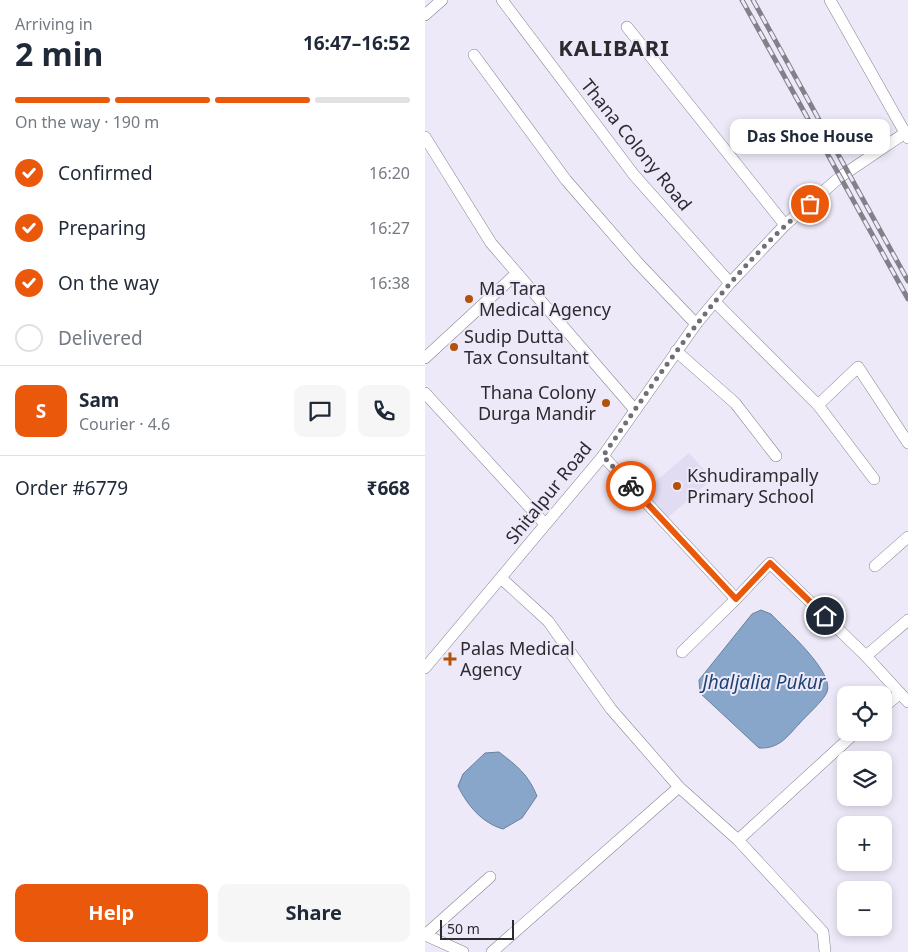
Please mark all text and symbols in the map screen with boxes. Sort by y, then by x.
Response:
text: Arriving in [15,13,93,35]
text: 16:47–16:52 [303,30,410,56]
text: 2 min [15,32,103,75]
district label: KALIBARI [558,32,670,62]
street label: Thana Colony Road [576,73,697,215]
text: On the way · 190 m [15,111,159,133]
callout: Das Shoe House [730,119,890,154]
text: Das Shoe House [747,125,873,147]
icon: check [15,159,43,187]
text: Confirmed [58,160,153,186]
text: 16:20 [369,162,410,184]
pin [789,183,831,225]
icon: bag [796,190,824,218]
icon: check [15,214,43,242]
text: Preparing [58,215,146,241]
text: 16:27 [369,217,410,239]
icon: check [15,269,43,297]
text: On the way [58,270,159,296]
text: 16:38 [369,272,410,294]
place label: Ma Tara Medical Agency [479,276,612,321]
marker: Ma Tara Medical Agency [463,293,475,305]
place label: Sudip Dutta Tax Consultant [464,324,589,369]
text: Delivered [58,325,143,351]
marker: Sudip Dutta Tax Consultant [448,341,460,353]
place label: Thana Colony Durga Mandir [478,380,597,425]
button: chat [294,385,346,437]
button: phone [358,385,410,437]
text: Sam [79,387,119,413]
marker: Thana Colony Durga Mandir [600,397,612,409]
text: S [36,398,46,424]
text: Courier · 4.6 [79,413,170,435]
street label: Shitalpur Road [500,436,597,548]
courier [606,461,656,511]
place label: Kshudirampally Primary School [687,463,819,508]
icon: bike [617,472,645,500]
text: Order #6779 [15,475,128,501]
text: ₹668 [367,475,410,501]
marker: Kshudirampally Primary School [671,480,683,492]
pin [804,595,846,637]
icon: home [811,602,839,630]
place label: Palas Medical Agency [460,636,575,681]
marker: Palas Medical Agency [444,653,456,665]
water label: Jhaljalia Pukur [700,669,827,695]
map controls [837,686,892,936]
button: locate [837,686,892,741]
button: layers [837,751,892,806]
button: + [837,816,892,871]
button: − [837,881,892,936]
button: Help [15,884,208,942]
button: Share [218,884,410,942]
scale bar [440,917,514,940]
text: 50 m [447,919,480,938]

